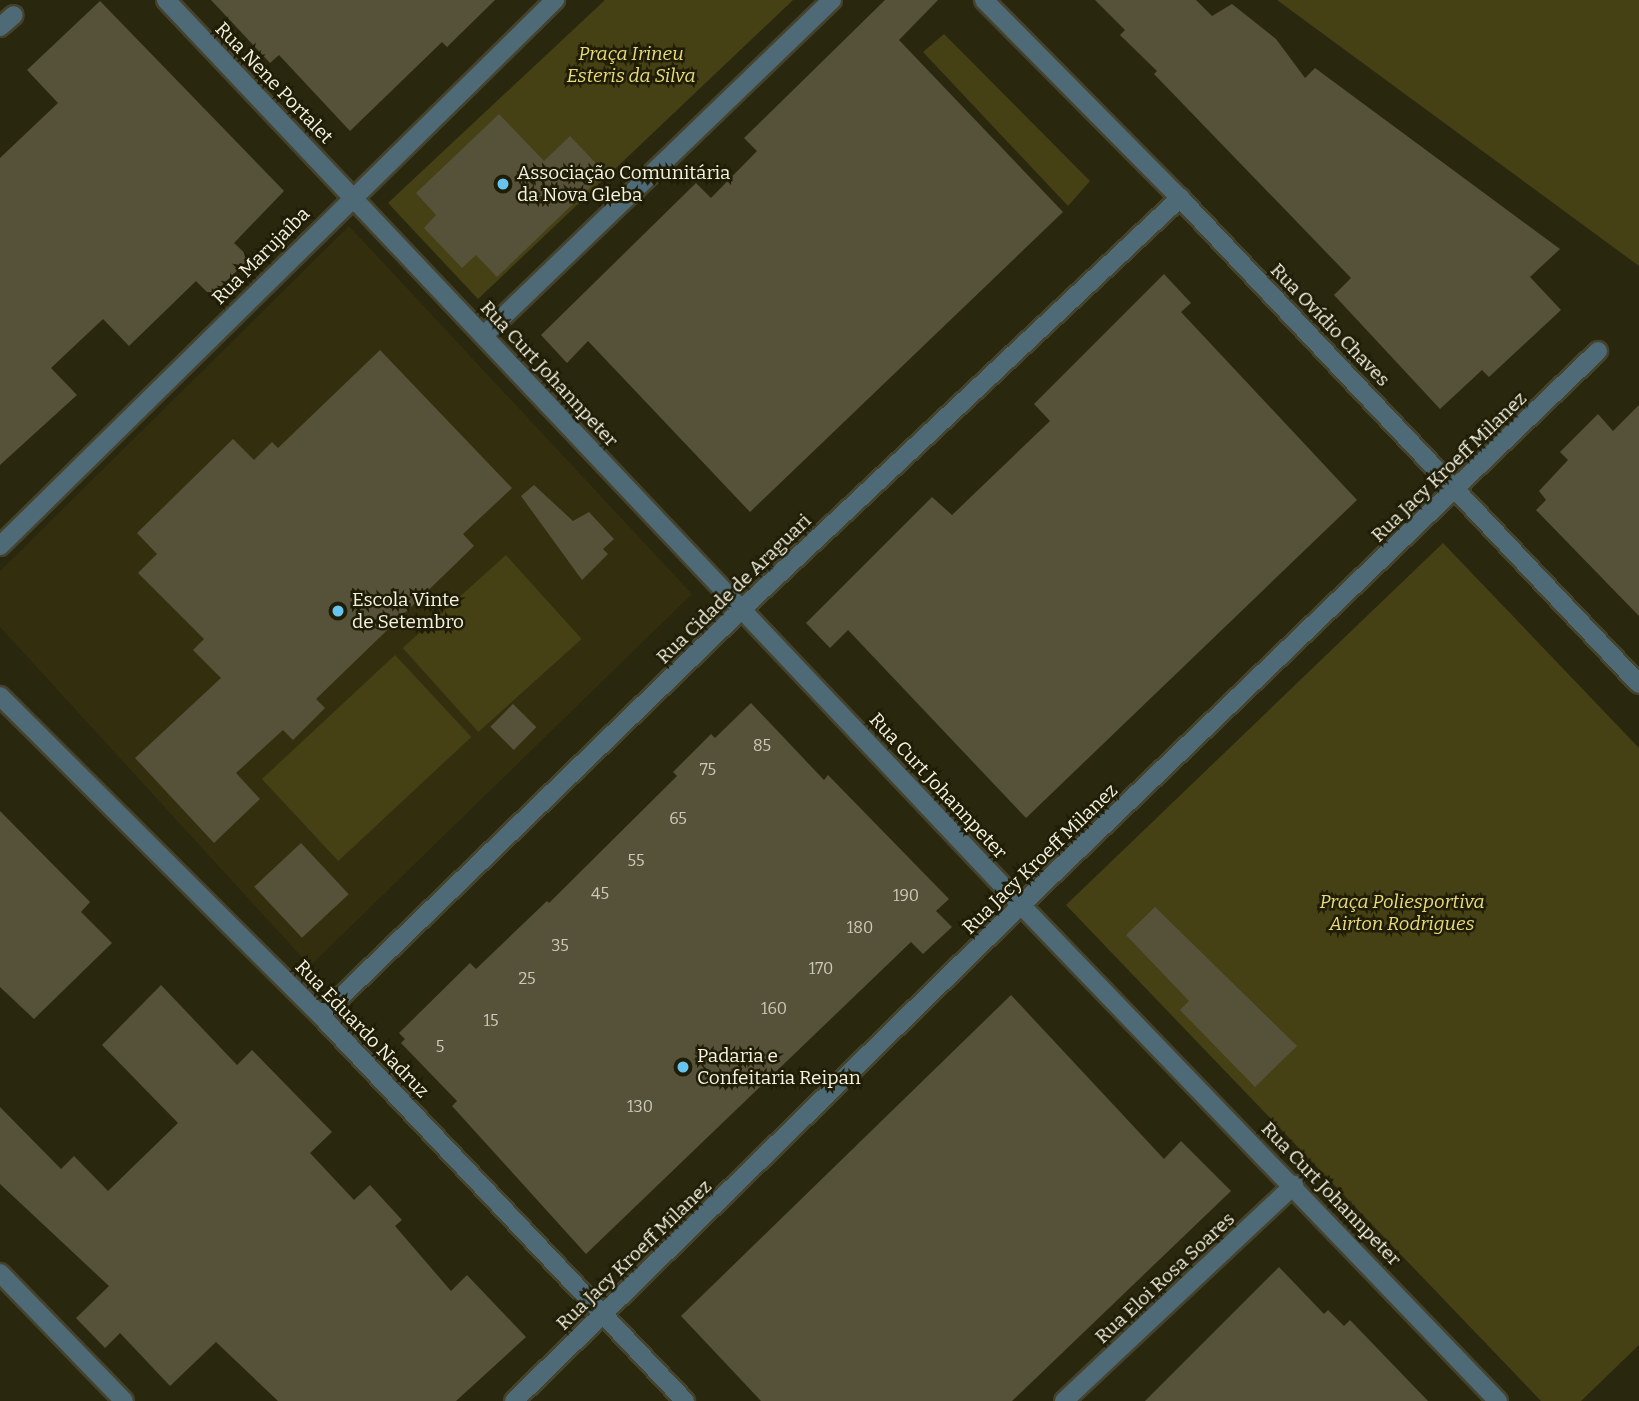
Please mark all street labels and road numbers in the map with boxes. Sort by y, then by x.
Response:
street label: Rua Nene Portalet [210,18,338,148]
street label: Rua Marujaíba [208,203,314,309]
street label: Rua Ovídio Chaves [1266,259,1394,391]
street label: Rua Curt Johannpeter [476,296,622,452]
street label: Rua Jacy Kroeff Milanez [1367,387,1531,547]
street label: Rua Cidade de Araguari [652,509,816,669]
street label: Rua Curt Johannpeter [865,708,1011,864]
street label: Rua Jacy Kroeff Milanez [958,779,1122,939]
street label: Rua Eduardo Nadruz [290,955,434,1103]
street label: Rua Curt Johannpeter [1256,1117,1406,1271]
street label: Rua Jacy Kroeff Milanez [552,1175,716,1335]
street label: Rua Eloi Rosa Soares [1091,1208,1239,1348]

